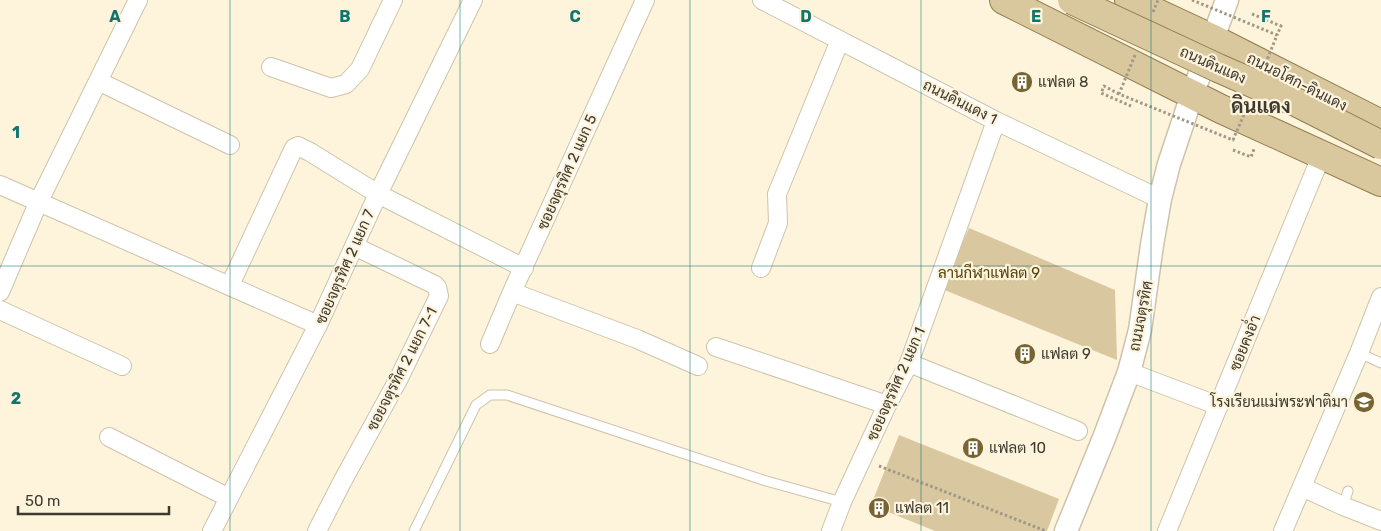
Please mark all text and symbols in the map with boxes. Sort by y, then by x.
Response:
text: A [109,7,121,26]
text: B [339,7,351,26]
text: C [569,7,581,26]
text: D [800,7,812,26]
text: E [1031,7,1041,26]
text: F [1261,7,1271,26]
street label: ถนนดินแดง [1177,42,1249,88]
street label: ถนนอโศก-ดินแดง [1244,49,1350,115]
building icon: แฟลต 8 [1010,70,1034,94]
place label: แฟลต 8 [1038,73,1089,91]
street label: ถนนดินแดง 1 [920,76,1000,128]
district label: ดินแดง [1231,94,1291,118]
street label: ซอยจตุรทิศ 2 แยก 5 [533,111,602,234]
text: 1 [12,123,20,142]
street label: ซอยจตุรทิศ 2 แยก 7 [312,207,380,328]
park label: ลานกีฬาแฟลต 9 [938,263,1040,282]
street label: ถนนจตุรทิศ [1125,279,1159,353]
street label: ซอยจตุรทิศ 2 แยก 7-1 [363,304,443,435]
street label: ซอยคงอ่ำ [1223,311,1264,374]
street label: ซอยจตุรทิศ 2 แยก 1 [863,324,931,444]
building icon: แฟลต 9 [1013,342,1037,366]
place label: แฟลต 9 [1041,345,1091,363]
text: 2 [11,389,21,408]
school or university icon: โรงเรียนแม่พระฟาติมา [1352,390,1376,414]
place label: โรงเรียนแม่พระฟาติมา [1210,392,1348,411]
building icon: แฟลต 10 [961,436,985,460]
place label: แฟลต 10 [989,439,1046,457]
scale bar [18,484,169,516]
text: 50 m [25,492,60,510]
building icon: แฟลต 11 [867,496,891,520]
place label: แฟลต 11 [895,499,949,517]

